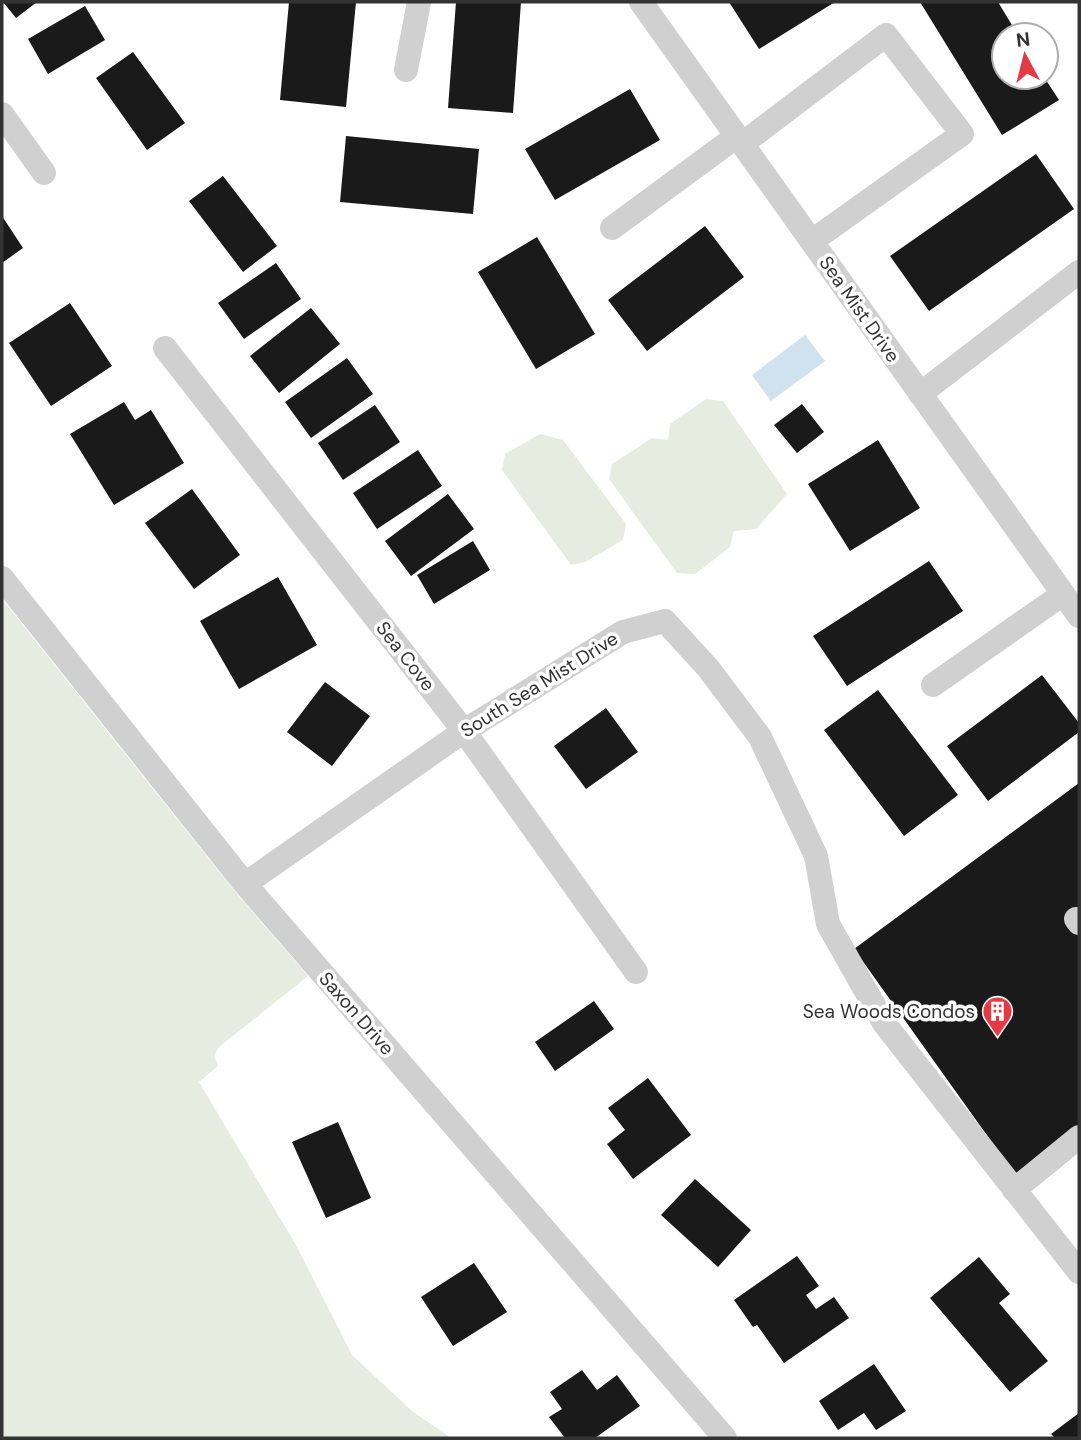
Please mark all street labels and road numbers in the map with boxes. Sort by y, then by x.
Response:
street label: Sea Mist Drive [814,251,905,367]
street label: Sea Cove [371,616,441,696]
street label: South Sea Mist Drive [456,626,623,743]
street label: Saxon Drive [314,966,400,1060]

